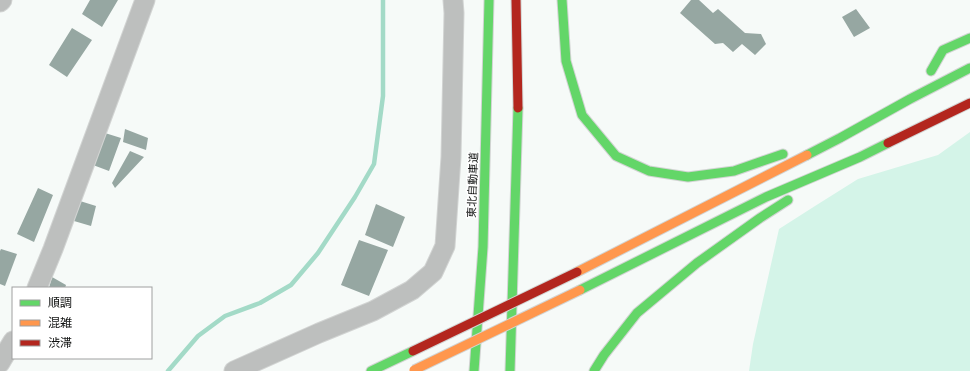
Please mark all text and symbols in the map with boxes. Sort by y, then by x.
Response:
street label: 東北自動車道 [465,152,481,218]
legend [12,287,152,359]
text: 順調 [48,296,72,310]
text: 混雑 [48,316,72,330]
text: 渋滞 [48,336,72,350]

